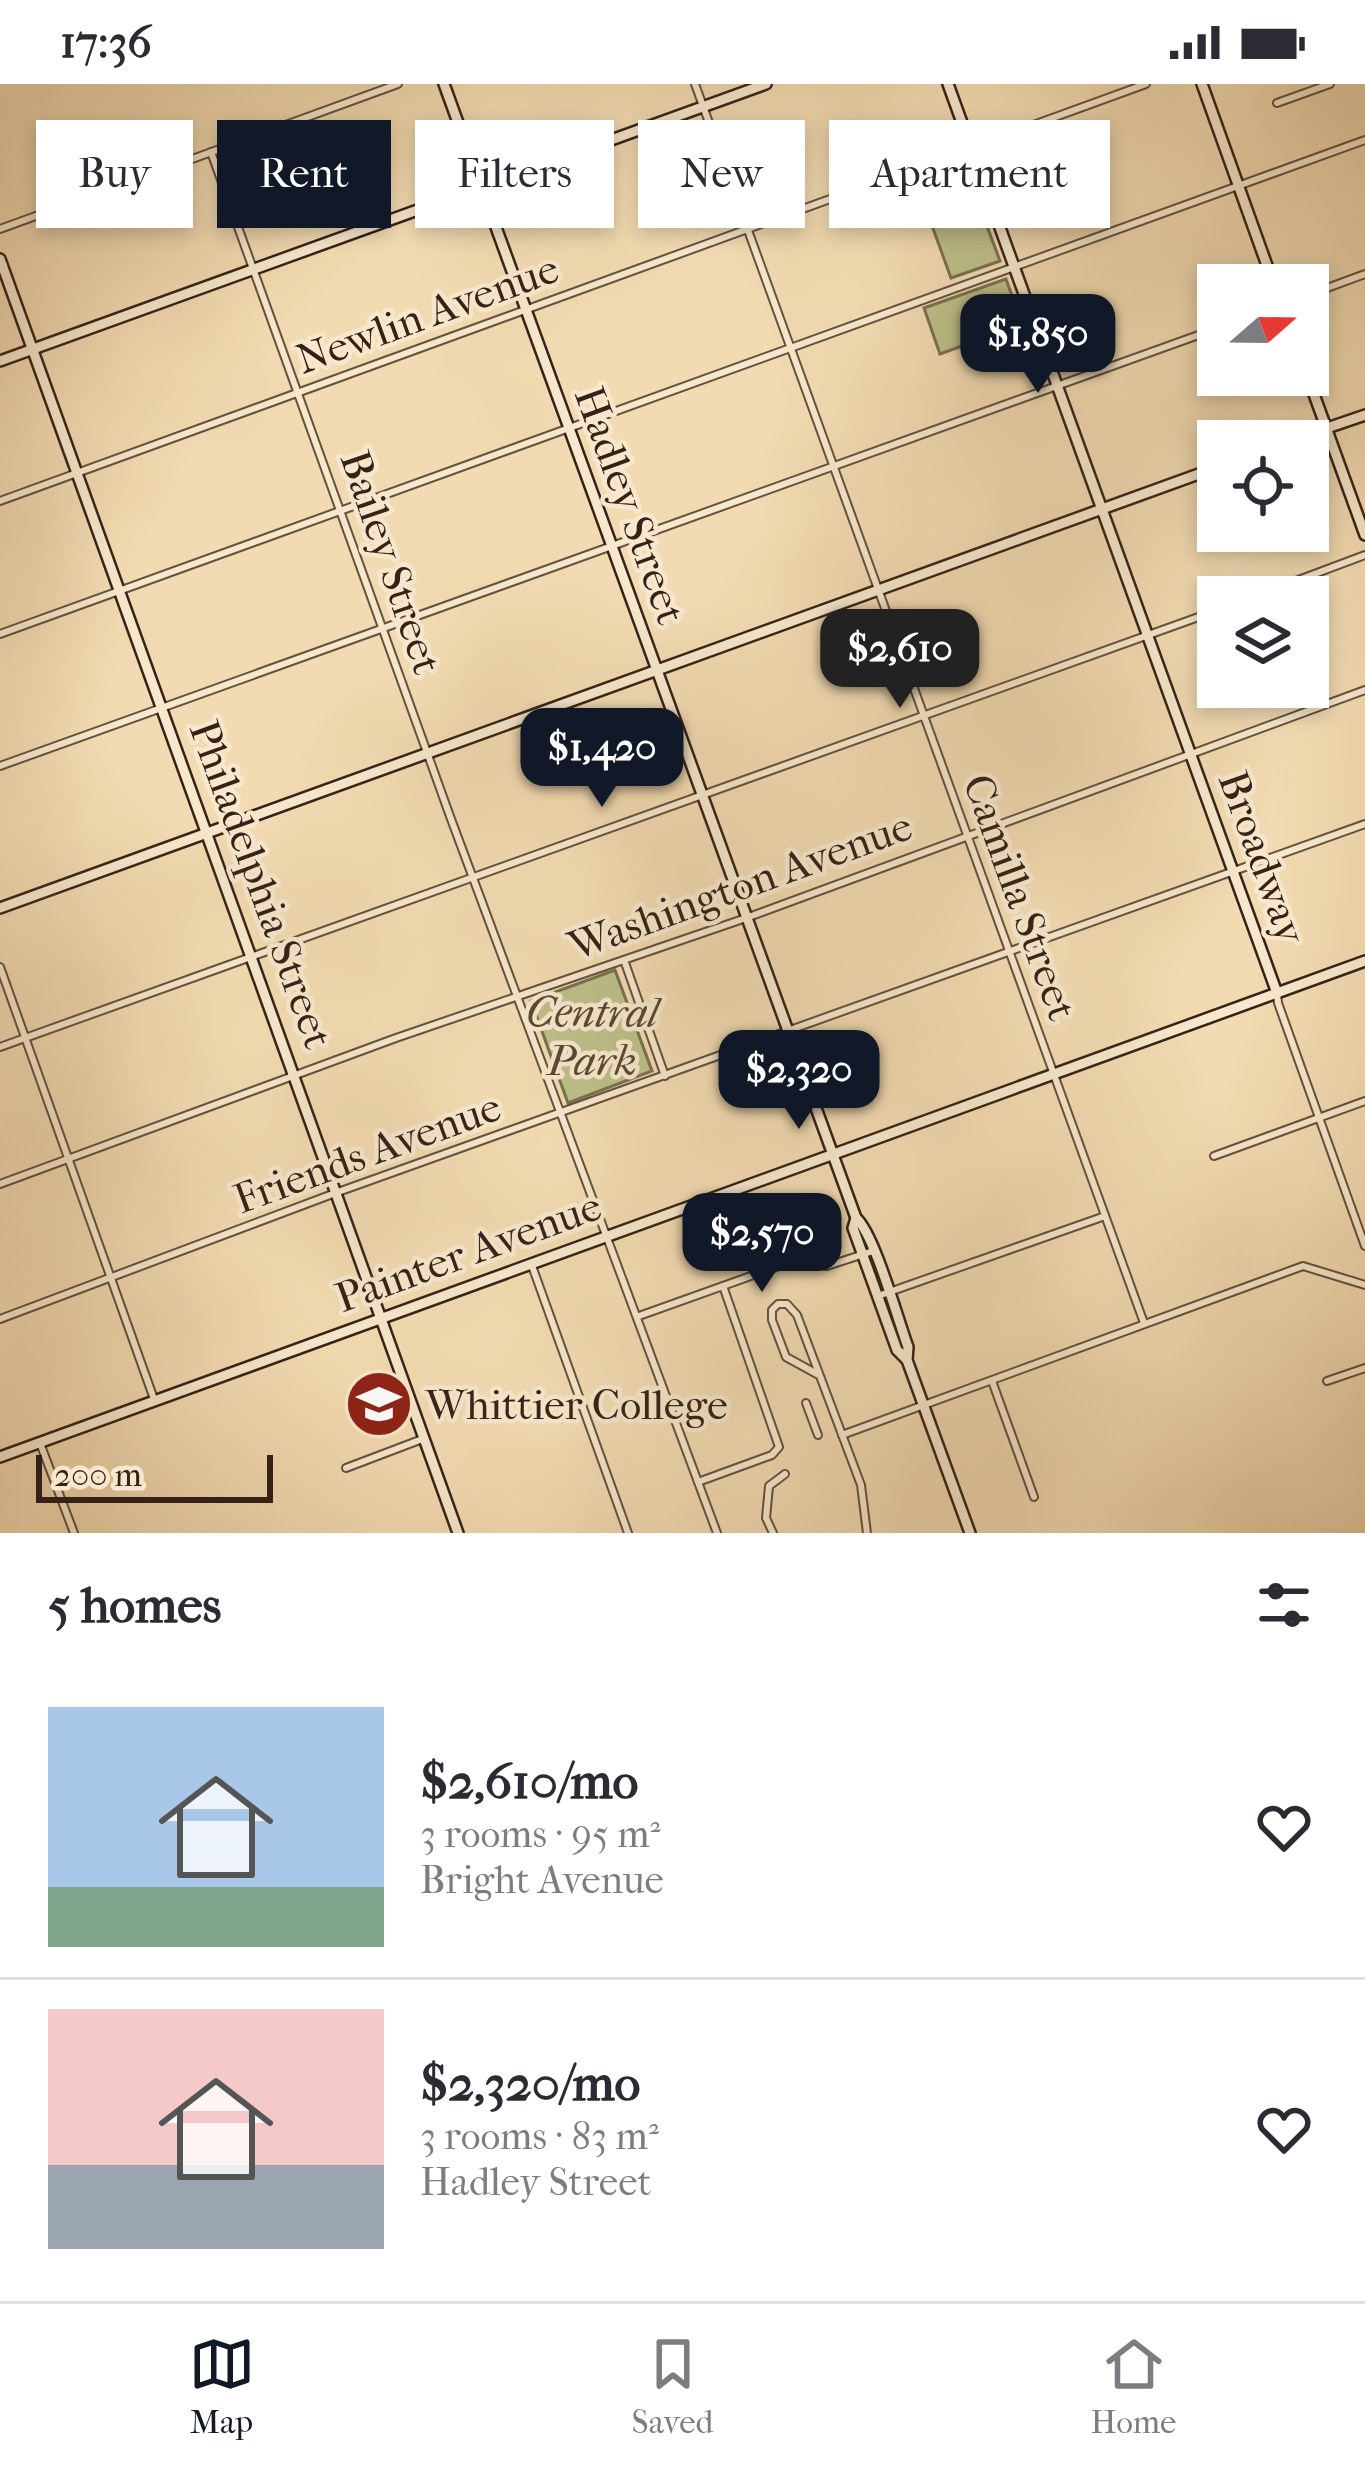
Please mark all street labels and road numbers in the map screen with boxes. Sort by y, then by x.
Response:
street label: Newlin Avenue [290,244,565,385]
street label: Hadley Street [564,380,695,631]
street label: Bailey Street [330,444,452,681]
street label: Philadelphia Street [179,714,343,1055]
street label: Broadway [1208,765,1316,952]
street label: Camilla Street [953,768,1087,1027]
street label: Washington Avenue [561,802,919,972]
street label: Friends Avenue [227,1082,508,1224]
street label: Painter Avenue [329,1182,608,1323]

